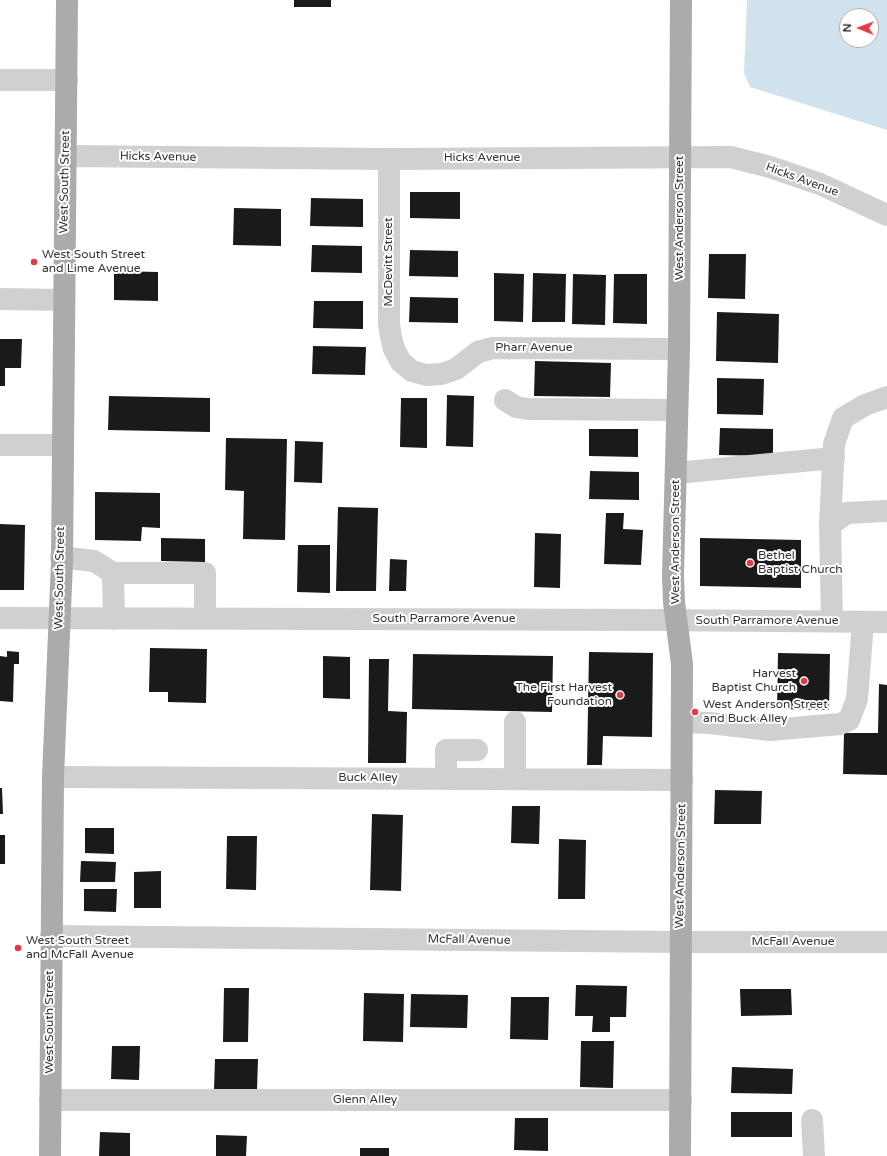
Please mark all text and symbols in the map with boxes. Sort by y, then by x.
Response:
north arrow [839,8,879,48]
text: N [841,23,854,32]
street label: West South Street [57,130,73,234]
street label: Hicks Avenue [120,149,196,165]
street label: Hicks Avenue [444,151,520,165]
street label: West Anderson Street [673,156,687,280]
street label: Hicks Avenue [764,160,840,200]
street label: McDevitt Street [382,217,396,307]
place label: West South Street and Lime Avenue [42,248,145,276]
marker: West South Street and Lime Avenue [29,257,39,267]
street label: Pharr Avenue [495,341,573,355]
street label: West Anderson Street [669,480,683,604]
street label: West South Street [52,526,68,630]
place label: Bethel Baptist Church [758,549,843,577]
marker: Bethel Baptist Church [745,558,755,568]
street label: South Parramore Avenue [372,612,516,626]
street label: South Parramore Avenue [695,614,839,628]
place label: Harvest Baptist Church [711,667,796,695]
marker: Harvest Baptist Church [799,676,809,686]
place label: The First Harvest Foundation [516,681,612,709]
marker: The First Harvest Foundation [615,690,625,700]
place label: West Anderson Street and Buck Alley [703,698,828,726]
marker: West Anderson Street and Buck Alley [690,707,700,717]
street label: Buck Alley [338,771,398,785]
street label: West Anderson Street [673,804,689,928]
street label: McFall Avenue [427,932,511,948]
place label: West South Street and McFall Avenue [26,934,134,962]
street label: McFall Avenue [752,935,834,949]
marker: West South Street and McFall Avenue [13,943,23,953]
street label: West South Street [43,970,57,1074]
street label: Glenn Alley [333,1093,397,1107]

